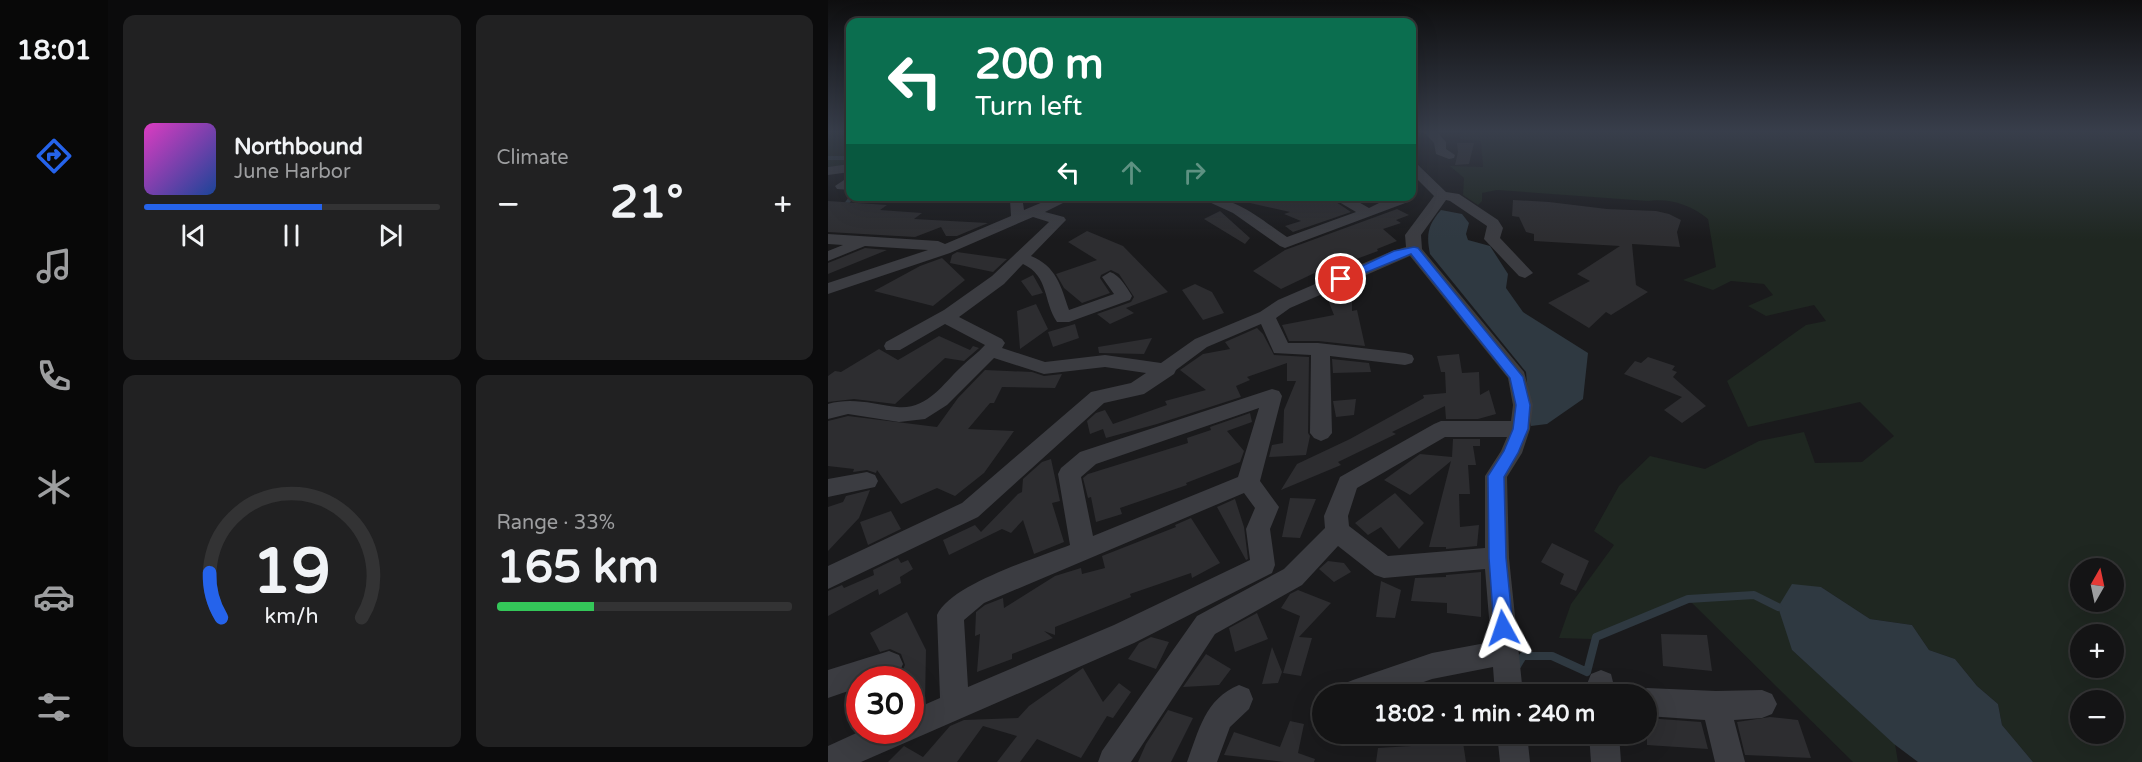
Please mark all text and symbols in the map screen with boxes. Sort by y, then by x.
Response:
text: 18:01 [17,34,91,67]
text: 200 m [975,39,1104,90]
icon: left [876,42,954,120]
text: Turn left [975,90,1082,123]
text: Northbound [234,134,363,160]
icon: directions [33,135,75,177]
text: Climate [497,146,569,170]
icon: left [1052,156,1085,189]
icon: ahead [1115,156,1148,189]
icon: right [1178,156,1211,189]
text: June Harbor [234,160,351,184]
text: 21° [610,176,683,230]
text: − [497,185,520,224]
text: + [773,185,792,224]
icon: previous [177,219,210,252]
icon: pause [275,219,308,252]
icon: next [374,219,407,252]
icon: music [33,245,75,287]
pin [1315,253,1366,304]
icon: arrive [1324,262,1357,295]
icon: phone [33,355,75,397]
icon: climate [33,466,75,508]
text: Range · 33% [497,511,615,535]
text: 19 [253,535,331,610]
text: 165 km [497,541,659,595]
north arrow [2070,558,2124,612]
map controls [2070,558,2124,744]
icon: car [33,576,75,618]
position arrow [1471,596,1535,660]
text: km/h [265,603,319,629]
button: + [2070,624,2124,678]
speed limit sign: 30 [846,666,924,744]
icon: filters [33,686,75,728]
button: − [2070,690,2124,744]
text: 18:02 · 1 min · 240 m [1374,701,1595,727]

